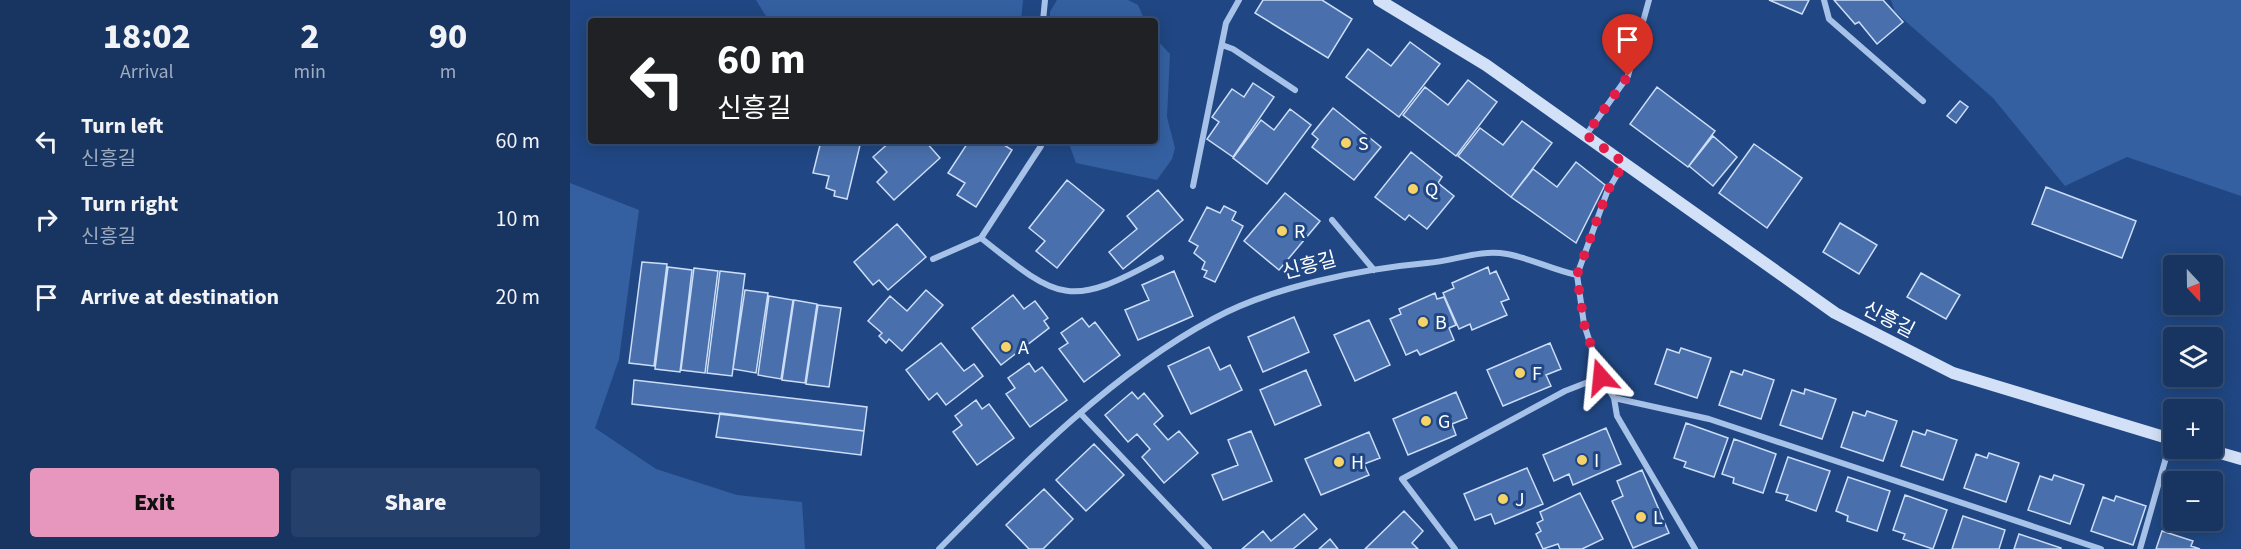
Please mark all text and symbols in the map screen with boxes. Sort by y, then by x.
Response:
text: 18:02 [103,11,191,62]
text: 2 [300,11,319,62]
text: 90 [429,11,467,62]
pin [1602,14,1653,76]
icon: arrive [1611,23,1644,56]
text: 60 m [717,30,806,90]
icon: left [618,42,696,120]
text: Arrival [120,58,174,86]
text: min [294,58,326,86]
text: m [440,58,456,86]
text: 신흥길 [717,89,792,128]
text: Turn left [81,110,163,142]
icon: left [30,125,63,158]
text: 60 m [495,125,540,157]
place label: S [1358,130,1369,158]
marker: S [1339,136,1353,150]
text: 신흥길 [81,145,136,173]
place label: Q [1425,176,1438,204]
marker: Q [1406,182,1420,196]
text: Turn right [81,188,178,220]
icon: right [30,203,63,236]
text: 10 m [495,203,540,235]
place label: R [1294,218,1305,246]
text: 신흥길 [81,223,136,251]
marker: R [1275,224,1289,238]
street label: 신흥길 [1279,245,1340,287]
north arrow [2163,255,2223,315]
map controls [2163,255,2223,531]
icon: arrive [30,281,63,314]
text: Arrive at destination [81,281,279,313]
text: 20 m [495,281,540,313]
street label: 신흥길 [1858,295,1919,345]
place label: B [1435,309,1447,337]
marker: B [1416,315,1430,329]
button: layers [2163,327,2223,387]
place label: A [1018,334,1029,362]
marker: A [999,340,1013,354]
position arrow [1569,345,1633,409]
place label: F [1532,360,1542,388]
marker: F [1513,366,1527,380]
button: + [2163,399,2223,459]
place label: G [1438,408,1450,436]
marker: G [1419,414,1433,428]
place label: I [1594,447,1599,475]
place label: H [1351,449,1364,477]
marker: I [1575,453,1589,467]
marker: H [1332,455,1346,469]
button: Exit [30,468,279,537]
button: Share [291,468,540,537]
button: − [2163,471,2223,531]
place label: J [1515,486,1525,514]
marker: J [1496,492,1510,506]
place label: L [1653,504,1663,532]
marker: L [1634,510,1648,524]

